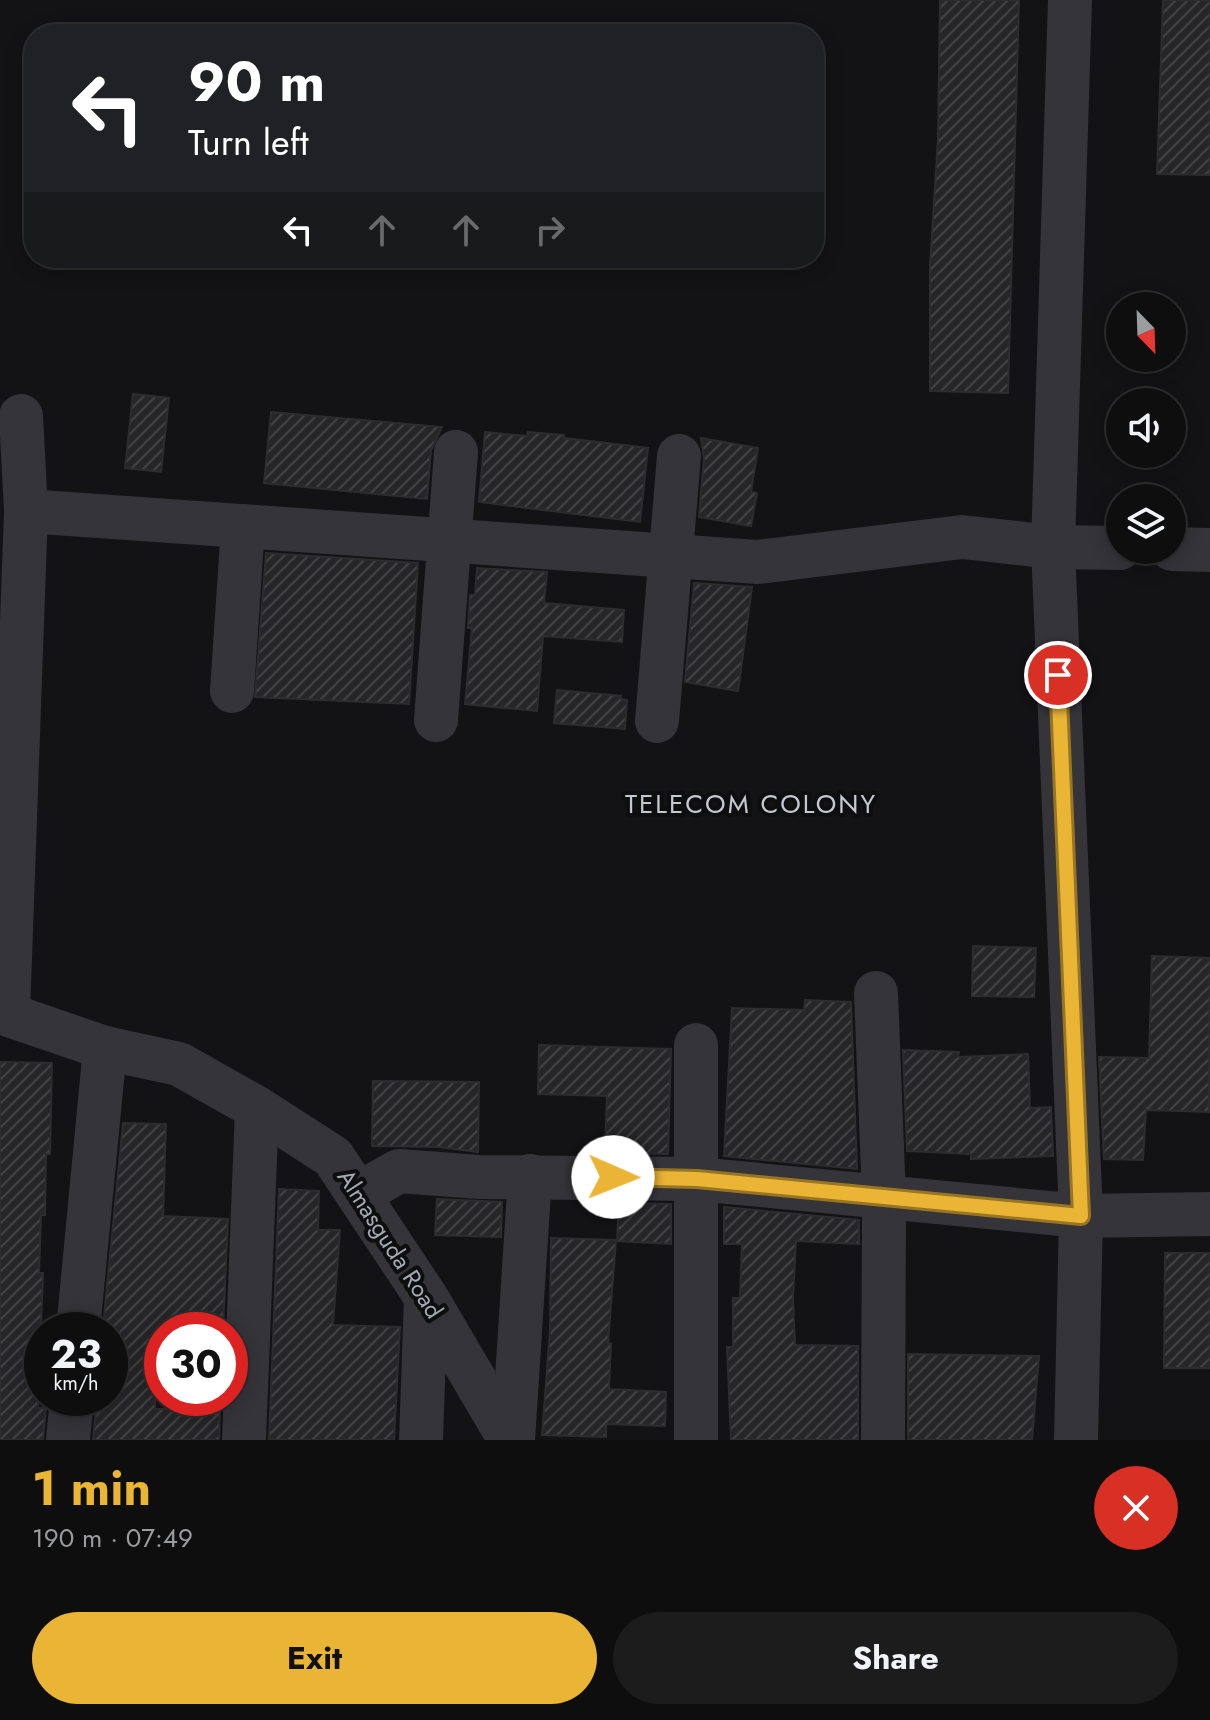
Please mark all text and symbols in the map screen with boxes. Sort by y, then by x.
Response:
text: 90 m [188,41,325,122]
icon: left [56,56,160,160]
text: Turn left [188,116,309,168]
icon: left [276,208,320,252]
icon: ahead [360,208,404,252]
icon: ahead [444,208,488,252]
icon: right [528,208,572,252]
north arrow [1106,292,1186,372]
map controls [1106,292,1186,564]
button: sound [1106,388,1186,468]
button: layers [1106,484,1186,564]
pin [1024,641,1092,709]
icon: arrive [1036,653,1080,697]
district label: TELECOM COLONY [625,785,877,823]
position arrow [571,1135,655,1219]
street label: Almasguda Road [329,1162,452,1325]
speed limit sign: 30 [144,1312,248,1416]
text: 23 [50,1325,102,1383]
text: km/h [53,1369,99,1398]
text: 1 min [32,1454,151,1523]
button: close [1094,1466,1178,1550]
text: 190 m · 07:49 [32,1519,193,1557]
button: Exit [32,1612,597,1704]
button: Share [613,1612,1178,1704]

